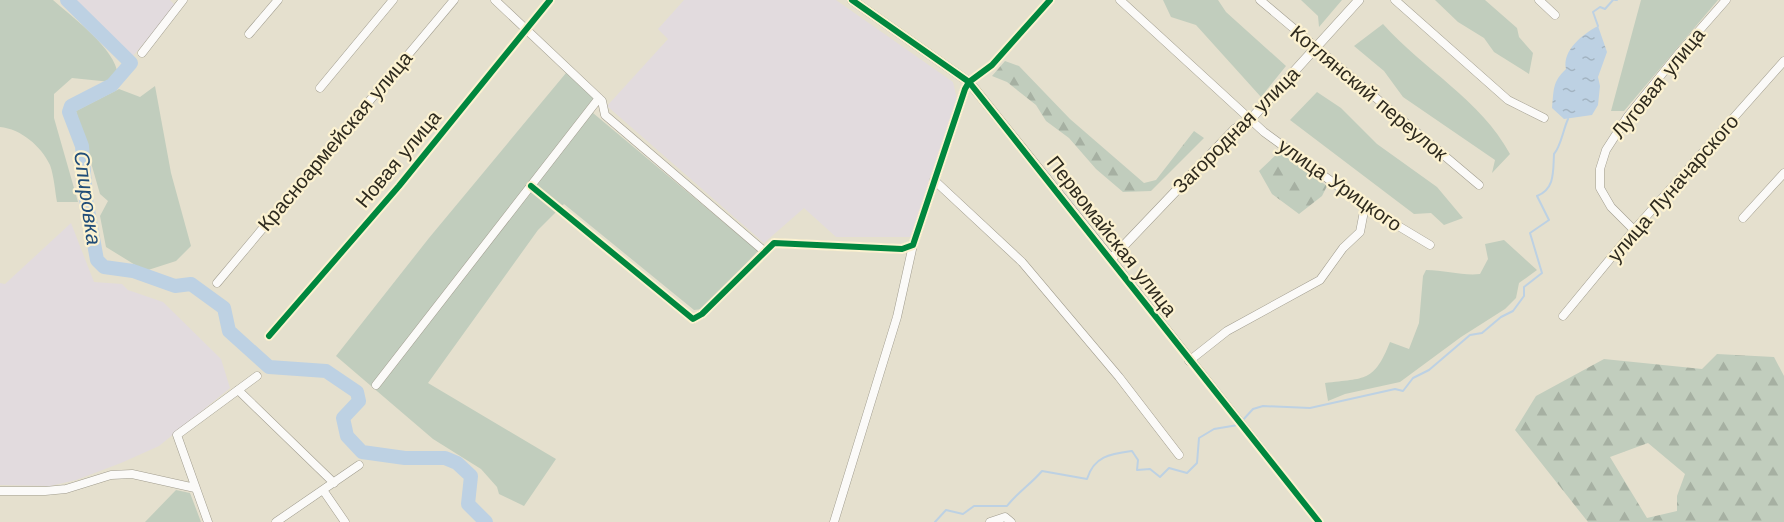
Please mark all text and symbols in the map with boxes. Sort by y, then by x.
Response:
street label: Котлянский переулок [1286,20,1453,166]
street label: Луговая улица [1606,22,1711,143]
street label: Красноармейская улица [253,46,418,236]
street label: Загородная улица [1168,61,1305,198]
street label: Новая улица [350,105,446,213]
street label: улица Луначарского [1602,109,1744,267]
street label: улица Урицкого [1274,133,1406,237]
water label: Спировка [69,150,107,246]
street label: Первомайская улица [1042,151,1183,322]

